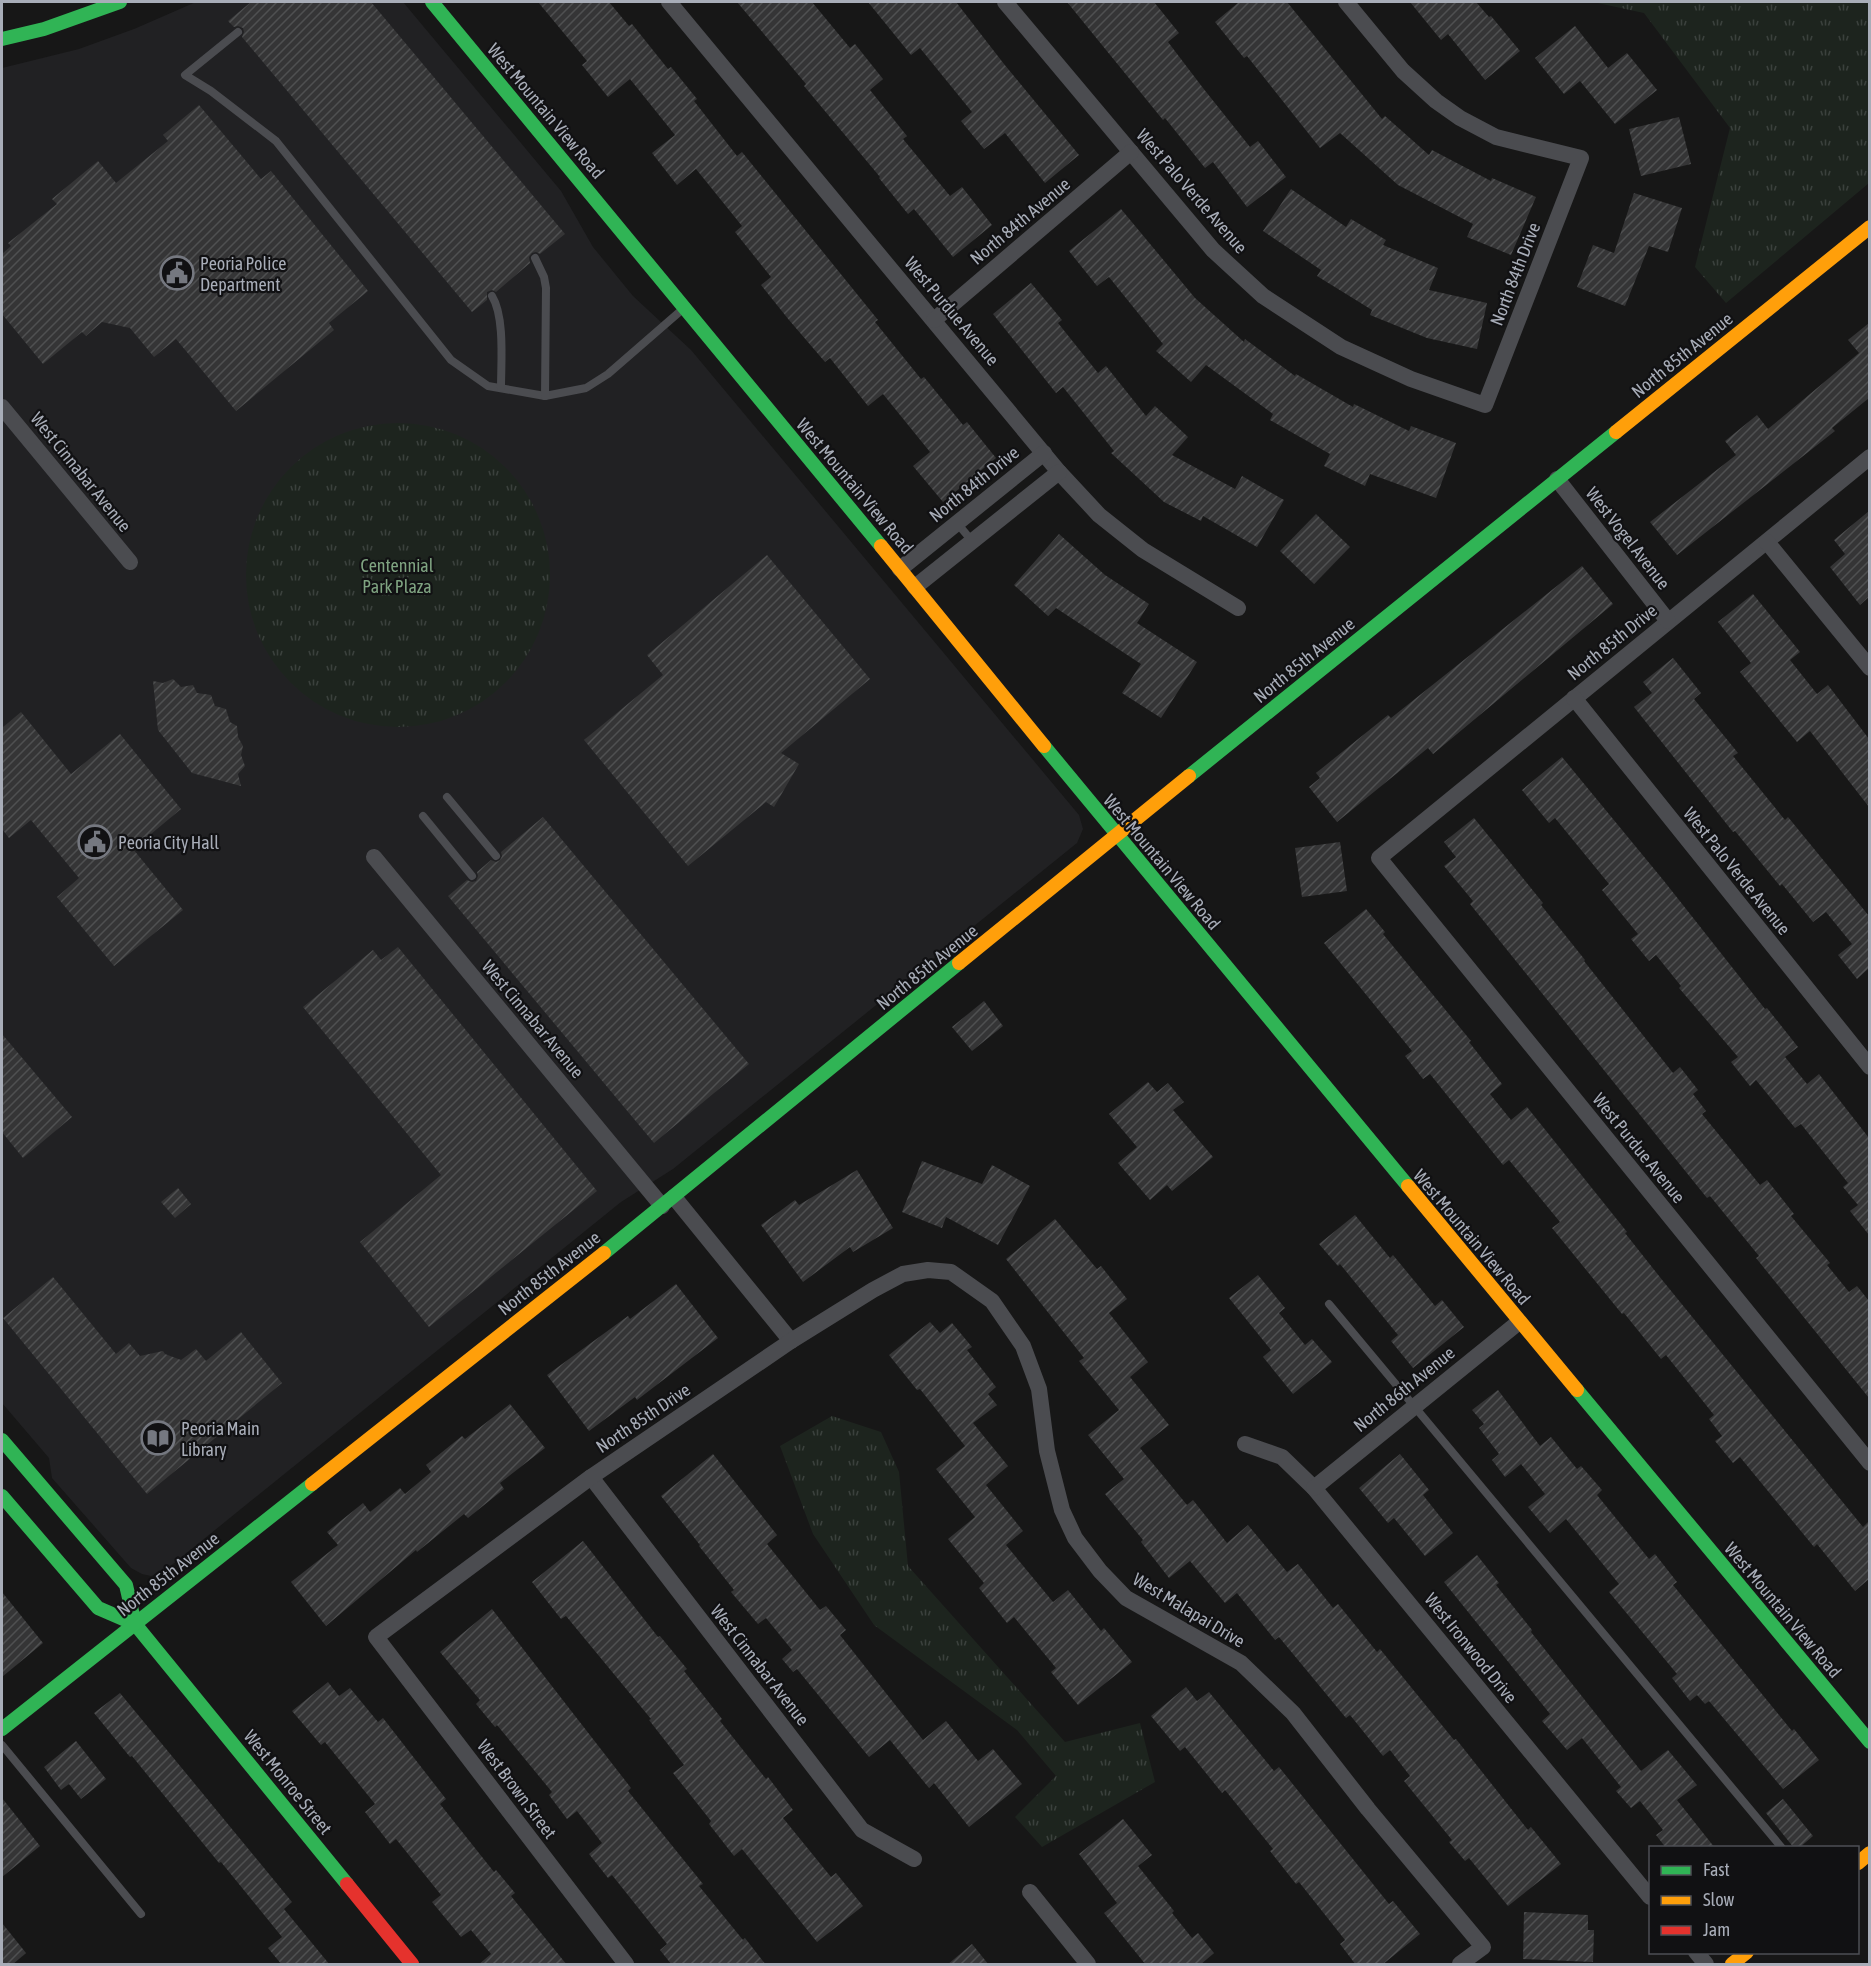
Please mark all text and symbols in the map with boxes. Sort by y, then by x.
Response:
street label: West Mountain View Road [483,39,609,183]
street label: West Palo Verde Avenue [1132,125,1252,257]
street label: North 84th Avenue [966,173,1074,269]
street label: North 84th Drive [1486,219,1544,329]
street label: West Purdue Avenue [901,252,1003,370]
place label: Peoria Police Department [200,253,286,295]
public building icon: Peoria Police Department [159,255,195,291]
street label: North 85th Avenue [1627,308,1737,402]
street label: West Cinnabar Avenue [27,408,135,536]
street label: West Mountain View Road [792,414,918,558]
street label: North 84th Drive [925,442,1023,526]
street label: West Vogel Avenue [1582,483,1674,593]
park label: Centennial Park Plaza [361,555,434,597]
street label: North 85th Drive [1563,600,1661,684]
street label: North 85th Avenue [1249,613,1359,707]
street label: West Mountain View Road [1099,790,1225,934]
street label: West Palo Verde Avenue [1679,803,1795,939]
public building icon: Peoria City Hall [77,824,113,860]
place label: Peoria City Hall [118,832,219,853]
street label: North 85th Avenue [872,920,982,1014]
street label: West Cinnabar Avenue [478,956,588,1082]
street label: West Purdue Avenue [1588,1089,1690,1207]
street label: West Mountain View Road [1409,1165,1535,1309]
street label: North 85th Avenue [494,1227,604,1319]
street label: North 86th Avenue [1349,1342,1459,1436]
street label: North 85th Drive [592,1379,694,1457]
place label: Peoria Main Library [181,1418,260,1460]
library icon: Peoria Main Library [140,1420,176,1456]
street label: North 85th Avenue [113,1528,223,1620]
street label: West Mountain View Road [1720,1538,1846,1682]
street label: West Malapai Drive [1129,1568,1249,1652]
street label: West Ironwood Drive [1420,1589,1522,1707]
street label: West Cinnabar Avenue [706,1601,814,1729]
street label: West Monroe Street [240,1726,336,1838]
street label: West Brown Street [473,1735,561,1843]
legend [1649,1846,1859,1954]
text: Fast [1703,1859,1730,1880]
text: Slow [1703,1889,1734,1910]
text: Jam [1703,1919,1730,1940]

